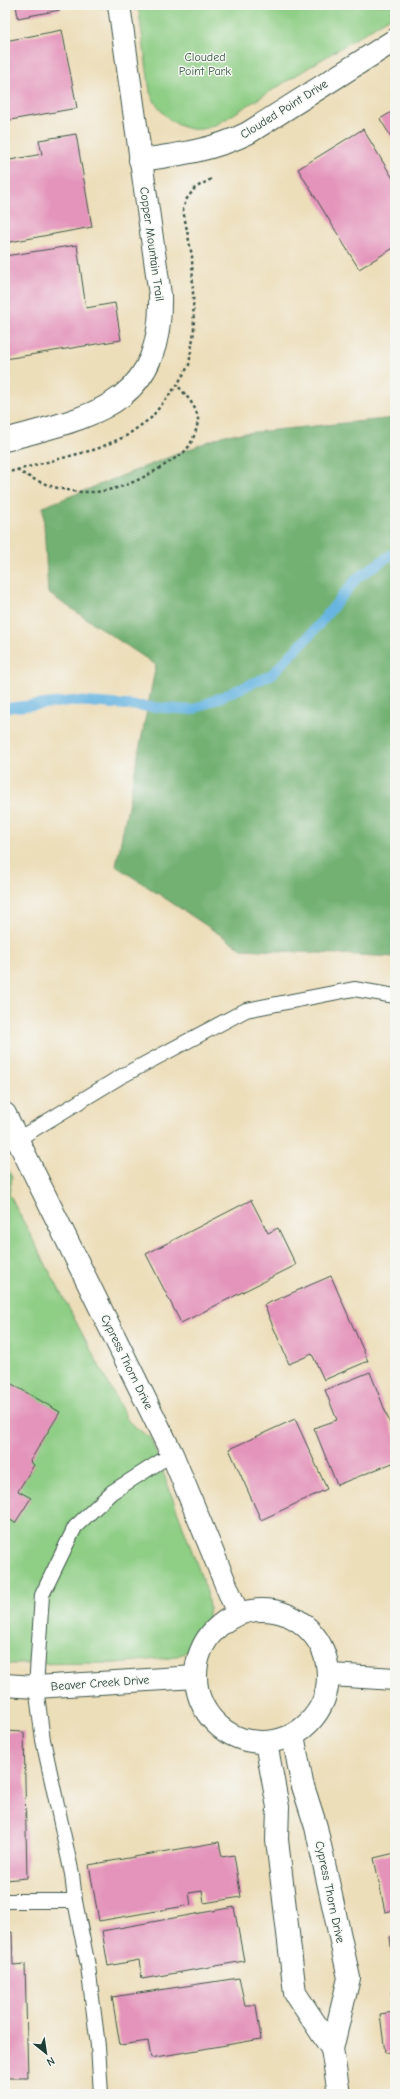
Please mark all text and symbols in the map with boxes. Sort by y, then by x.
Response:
park label: Clouded Point Park [179,50,231,78]
street label: Clouded Point Drive [238,76,330,142]
street label: Copper Mountain Trail [137,186,167,302]
street label: Cypress Thorn Drive [98,1312,156,1412]
street label: Beaver Creek Drive [50,1673,150,1693]
street label: Cypress Thorn Drive [312,1840,348,1944]
north arrow [26,2033,66,2073]
text: N [44,2054,57,2069]

